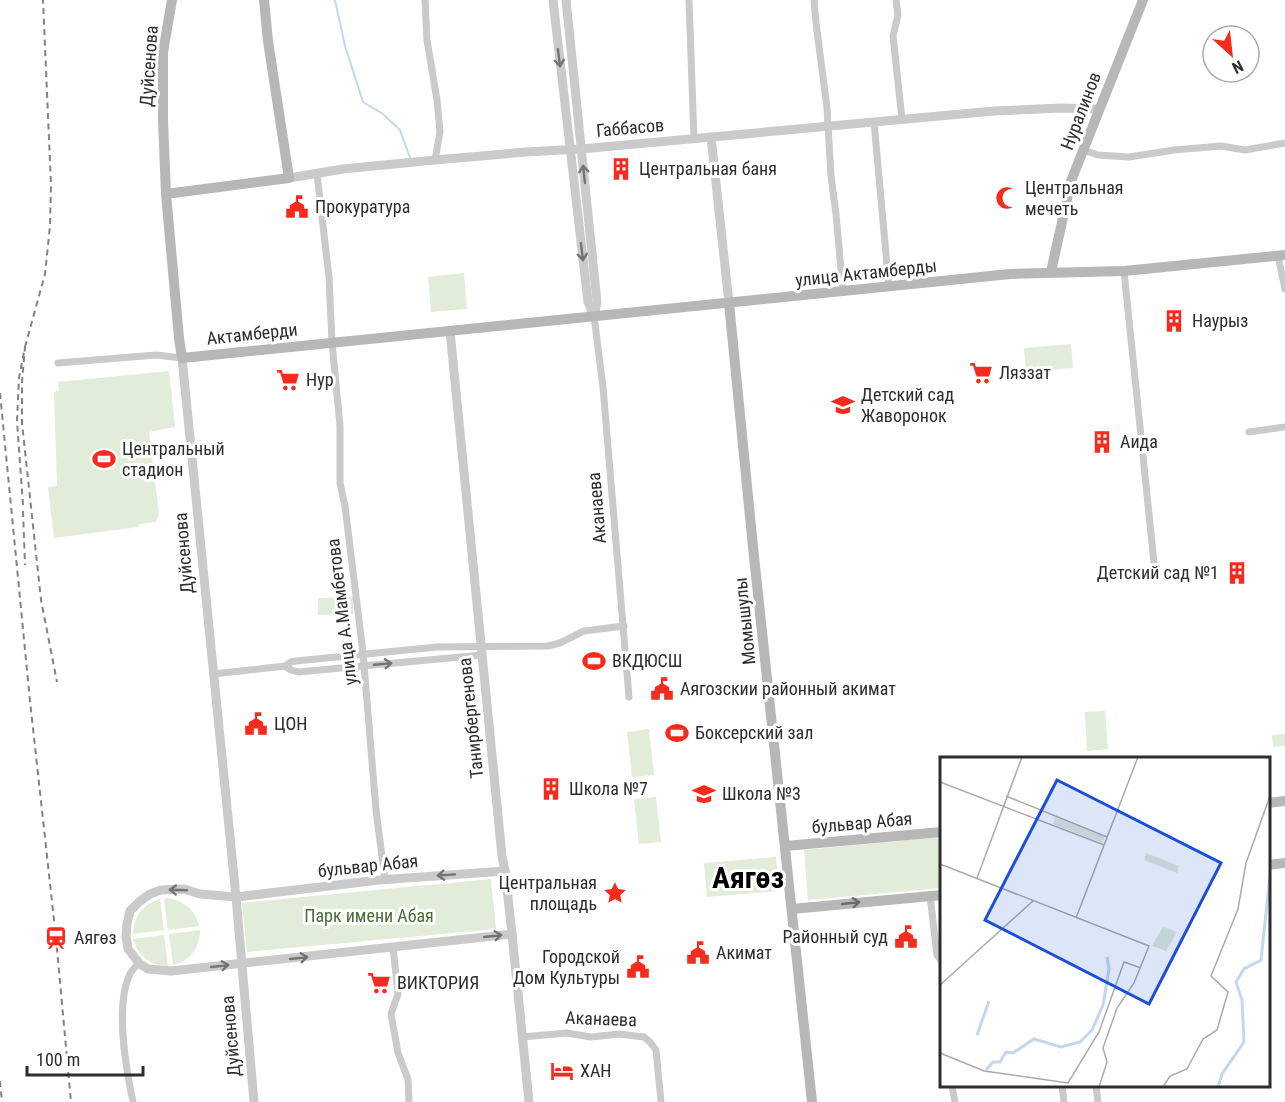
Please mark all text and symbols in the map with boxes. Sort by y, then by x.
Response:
north arrow [1201,24,1261,84]
street label: Дуйсенова [135,25,162,107]
one-way arrow [554,48,565,68]
text: N [1229,56,1246,78]
street label: Нуралинов [1056,69,1105,153]
street label: Габбасов [595,114,665,141]
building icon: Центральная баня [608,156,634,182]
place label: Центральная баня [639,158,777,179]
one-way arrow [578,165,589,185]
place label: Центральная мечеть [1025,177,1124,219]
mosque icon: Центральная мечеть [994,185,1020,211]
public building icon: Прокуратура [284,194,310,220]
place label: Прокуратура [315,196,410,217]
one-way arrow [577,241,588,261]
street label: улица Актамберды [794,255,938,290]
building icon: Наурыз [1161,308,1187,334]
place label: Наурыз [1192,310,1248,331]
street label: Актамберди [205,318,299,349]
supermarket icon: Ляззат [968,360,994,386]
place label: Ляззат [999,362,1051,383]
supermarket icon: Нур [275,367,301,393]
place label: Нур [306,369,334,390]
place label: Детский сад Жаворонок [861,384,955,426]
school or university icon: Детский сад Жаворонок [830,392,856,418]
building icon: Аида [1089,429,1115,455]
place label: Аида [1120,431,1158,452]
place label: Центральный стадион [122,438,225,480]
sports icon: Центральный стадион [91,446,117,472]
street label: Аканаева [583,471,610,545]
street label: Дуйсенова [170,512,197,594]
street label: улица А.Мамбетова [322,537,361,687]
building icon: Детский сад №1 [1224,560,1250,586]
place label: Детский сад №1 [1097,562,1219,583]
street label: Момышулы [729,576,760,666]
sports icon: ВКДЮСШ [581,648,607,674]
place label: ВКДЮСШ [612,650,682,671]
street label: Танирбергенова [454,657,487,779]
one-way arrow [373,658,393,669]
public building icon: Аягозскии районный акимат [649,676,675,702]
place label: Аягозскии районный акимат [680,678,896,699]
public building icon: ЦОН [243,711,269,737]
place label: ЦОН [274,713,308,734]
sports icon: Боксерский зал [664,720,690,746]
place label: Боксерский зал [695,722,813,743]
inset map [940,757,1270,1087]
building icon: Школа №7 [538,776,564,802]
place label: Школа №7 [569,778,648,799]
school or university icon: Школа №3 [691,781,717,807]
place label: Школа №3 [722,783,801,804]
street label: бульвар Абая [811,808,913,837]
street label: бульвар Абая [317,850,419,881]
district label: Аягөз [712,860,784,895]
one-way arrow [437,870,457,881]
place label: Центральная площадь [498,872,597,914]
place icon: Центральная площадь [602,880,628,906]
one-way arrow [169,885,189,896]
one-way arrow [840,897,860,908]
park label: Парк имени Абая [304,905,434,926]
public building icon: Районный суд [893,924,919,950]
station icon: Аягөз [43,925,69,951]
place label: Районный суд [782,926,888,947]
place label: Аягөз [74,927,117,948]
one-way arrow [482,930,502,941]
public building icon: Акимат [685,940,711,966]
place label: Акимат [716,942,772,963]
place label: Городской Дом Культуры [513,946,620,988]
one-way arrow [288,952,308,963]
public building icon: Городской Дом Культуры [625,954,651,980]
one-way arrow [210,960,230,971]
supermarket icon: ВИКТОРИЯ [366,970,392,996]
place label: ВИКТОРИЯ [397,972,479,993]
street label: Дуйсенова [217,995,244,1077]
street label: Аканаева [565,1007,637,1030]
scale bar [27,1039,142,1077]
text: 100 m [36,1049,80,1070]
hotel icon: ХАН [549,1058,575,1084]
place label: ХАН [580,1060,611,1081]

